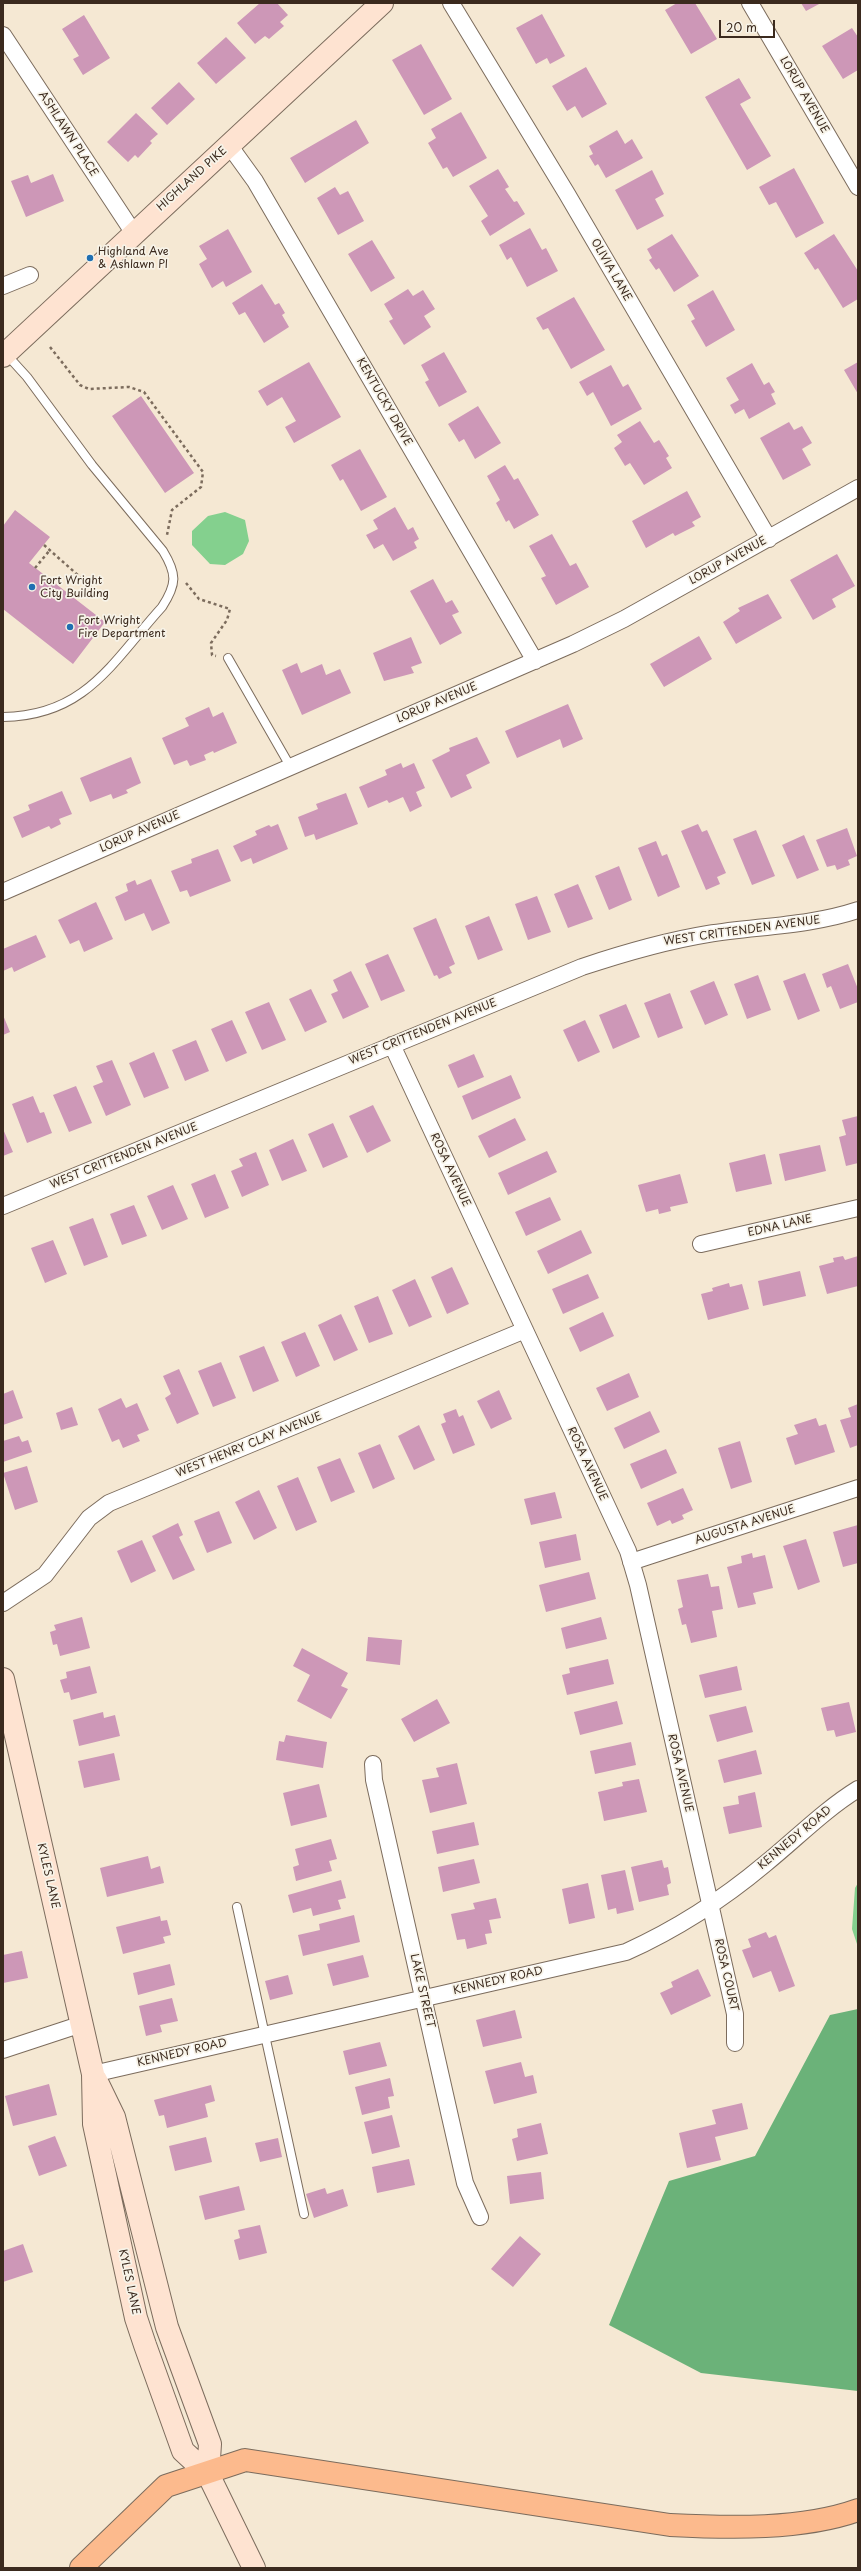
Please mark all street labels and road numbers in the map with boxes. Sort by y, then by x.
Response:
street label: LORUP AVENUE [777,54,831,136]
street label: ASHLAWN PLACE [36,89,100,179]
street label: HIGHLAND PIKE [154,144,230,214]
street label: OLIVIA LANE [588,236,634,304]
street label: KENTUCKY DRIVE [353,356,415,448]
street label: LORUP AVENUE [687,534,769,588]
street label: LORUP AVENUE [395,680,479,726]
street label: LORUP AVENUE [98,808,182,856]
street label: WEST CRITTENDEN AVENUE [663,913,821,949]
street label: WEST CRITTENDEN AVENUE [347,996,499,1068]
street label: WEST CRITTENDEN AVENUE [48,1120,200,1192]
street label: ROSA AVENUE [427,1131,473,1209]
street label: EDNA LANE [747,1212,813,1240]
street label: WEST HENRY CLAY AVENUE [174,1410,324,1480]
street label: ROSA AVENUE [564,1425,610,1503]
street label: AUGUSTA AVENUE [693,1503,797,1547]
street label: ROSA AVENUE [665,1733,695,1813]
street label: KENNEDY ROAD [756,1803,834,1873]
street label: KYLES LANE [34,1842,62,1910]
street label: ROSA COURT [711,1937,741,2013]
street label: LAKE STREET [407,1953,437,2029]
street label: KENNEDY ROAD [452,1964,544,1998]
street label: KENNEDY ROAD [136,2036,228,2070]
street label: KYLES LANE [116,2248,142,2316]

